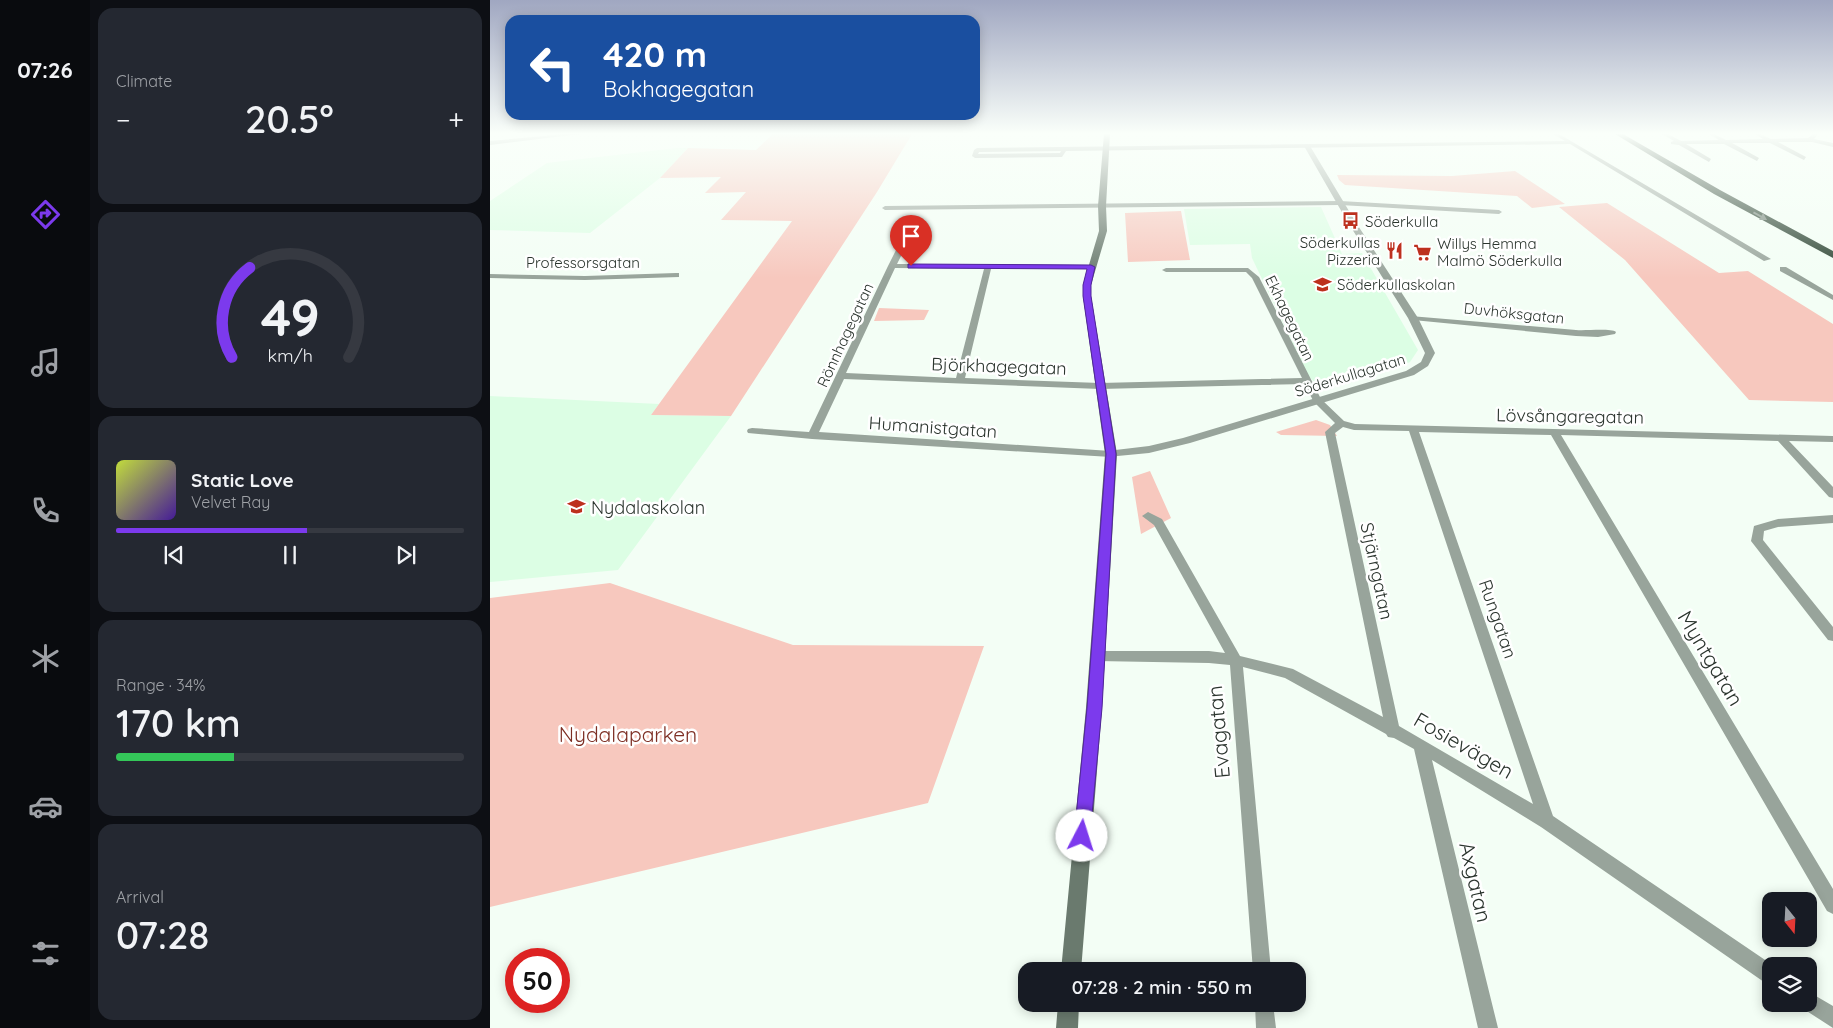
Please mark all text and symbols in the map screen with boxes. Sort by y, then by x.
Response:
text: 420 m [603,32,707,76]
icon: left [520,35,585,100]
text: 07:26 [17,56,73,84]
text: Climate [116,71,172,91]
text: Bokhagegatan [603,75,754,103]
text: 20.5° [245,95,334,143]
text: − [116,102,131,137]
text: + [448,102,464,137]
icon: directions [28,197,63,232]
bus stop icon: Söderkulla [1341,211,1361,231]
place label: Söderkulla [1365,212,1438,231]
one-way arrow [1753,212,1767,220]
pin [890,215,932,266]
icon: arrive [897,222,925,250]
place label: Söderkullas Pizzeria [1300,233,1380,269]
place label: Willys Hemma Malmö Söderkulla [1437,234,1562,270]
restaurant icon: Söderkullas Pizzeria [1384,241,1404,261]
supermarket icon: Willys Hemma Malmö Söderkulla [1413,242,1433,262]
street label: Professorsgatan [526,253,640,272]
street label: Ekhagegatan [1261,272,1319,364]
school or university icon: Söderkullaskolan [1313,274,1333,294]
place label: Söderkullaskolan [1337,275,1455,294]
street label: Rönnhagegatan [813,280,877,390]
text: 49 [260,284,320,349]
street label: Duvhöksgatan [1463,298,1565,328]
text: km/h [267,344,313,366]
icon: music [28,345,63,380]
street label: Söderkullagatan [1292,349,1408,401]
street label: Björkhagegatan [931,352,1067,380]
street label: Lövsångaregatan [1496,403,1644,429]
street label: Humanistgatan [868,411,998,443]
text: Static Love [191,468,294,492]
text: Velvet Ray [191,492,270,512]
icon: phone [28,493,63,528]
place label: Nydalaskolan [591,496,705,519]
school or university icon: Nydalaskolan [567,497,587,517]
street label: Stjärngatan [1355,520,1399,622]
icon: previous [160,541,188,569]
icon: pause [276,541,304,569]
icon: next [392,541,420,569]
street label: Rungatan [1474,576,1522,662]
street label: Myntgatan [1673,606,1749,710]
icon: climate [28,641,63,676]
text: Range · 34% [116,675,206,695]
street label: Evagatan [1201,684,1235,780]
text: 170 km [116,699,241,747]
street label: Fosievägen [1410,706,1518,784]
park label: Nydalaparken [559,721,697,747]
icon: car [28,789,63,824]
position arrow [1055,809,1107,861]
street label: Axgatan [1454,839,1498,925]
text: Arrival [116,887,164,907]
north arrow [1762,892,1818,948]
map controls [1762,892,1817,1012]
text: 07:28 [116,911,209,959]
icon: filters [28,936,63,971]
speed limit sign: 50 [505,948,570,1013]
button: layers [1762,957,1817,1012]
text: 07:28 · 2 min · 550 m [1072,975,1252,999]

